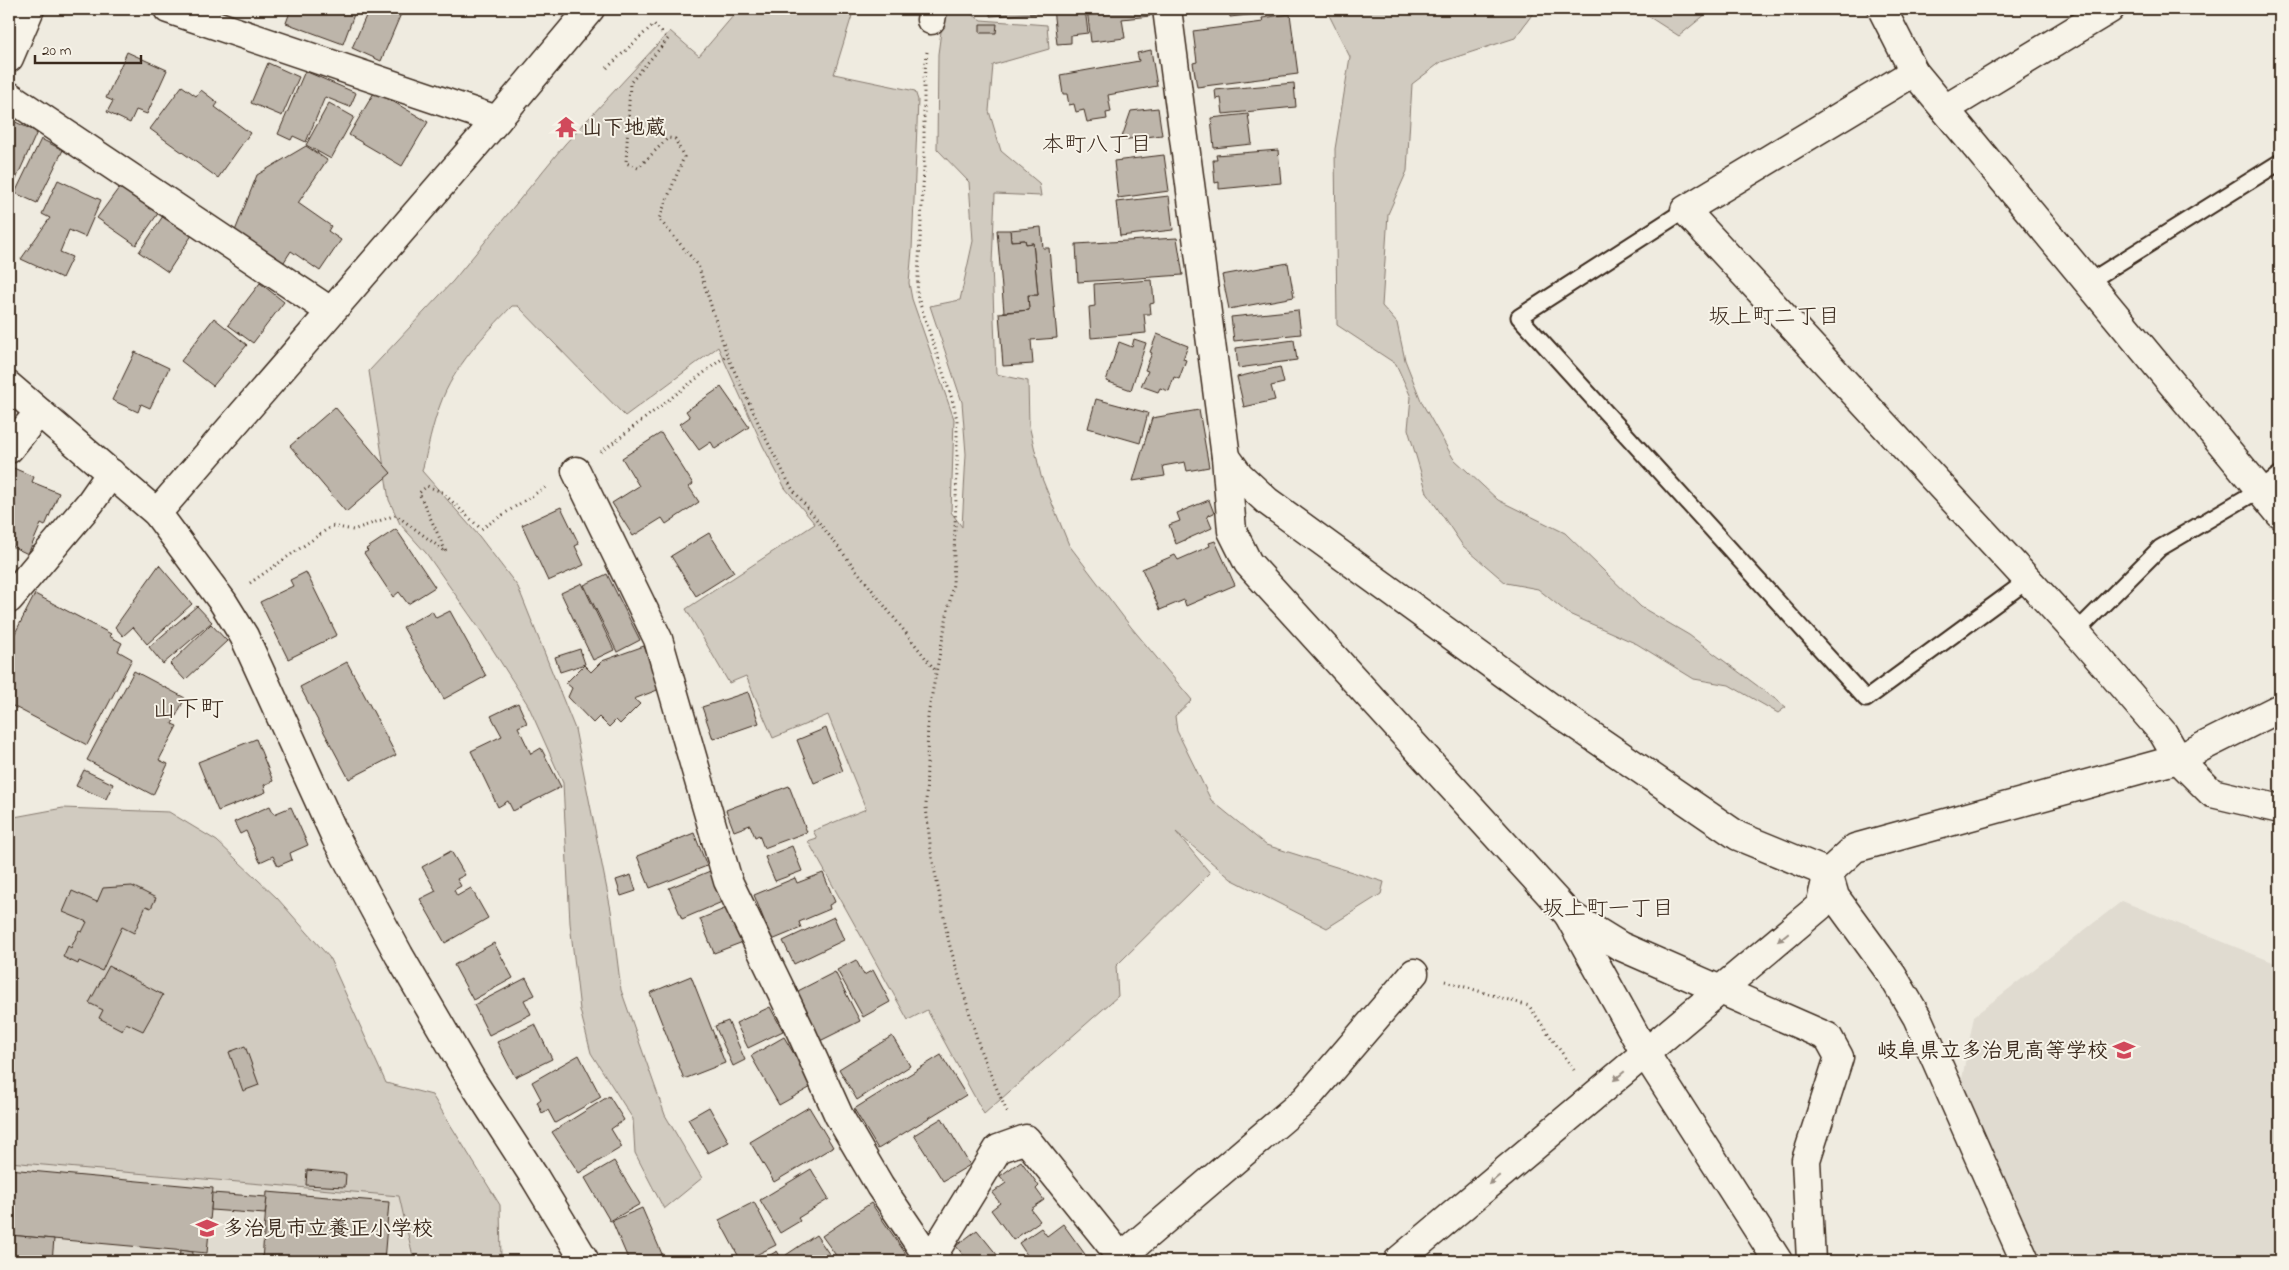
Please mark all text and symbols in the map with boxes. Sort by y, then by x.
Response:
scale bar [35,32,141,64]
text: 20 m [42,40,72,62]
temple icon: 山下地蔵 [553,114,579,140]
place label: 山下地蔵 [582,114,666,144]
district label: 本町八丁目 [1042,130,1152,162]
district label: 坂上町二丁目 [1708,302,1840,334]
district label: 山下町 [152,693,224,728]
district label: 坂上町一丁目 [1542,894,1674,926]
one-way arrow [1777,931,1789,942]
place label: 岐阜県立多治見高等学校 [1877,1037,2108,1067]
school or university icon: 岐阜県立多治見高等学校 [2111,1037,2137,1063]
one-way arrow [1612,1070,1625,1081]
one-way arrow [1489,1174,1501,1186]
school or university icon: 多治見市立養正小学校 [194,1215,220,1241]
place label: 多治見市立養正小学校 [223,1215,433,1245]

